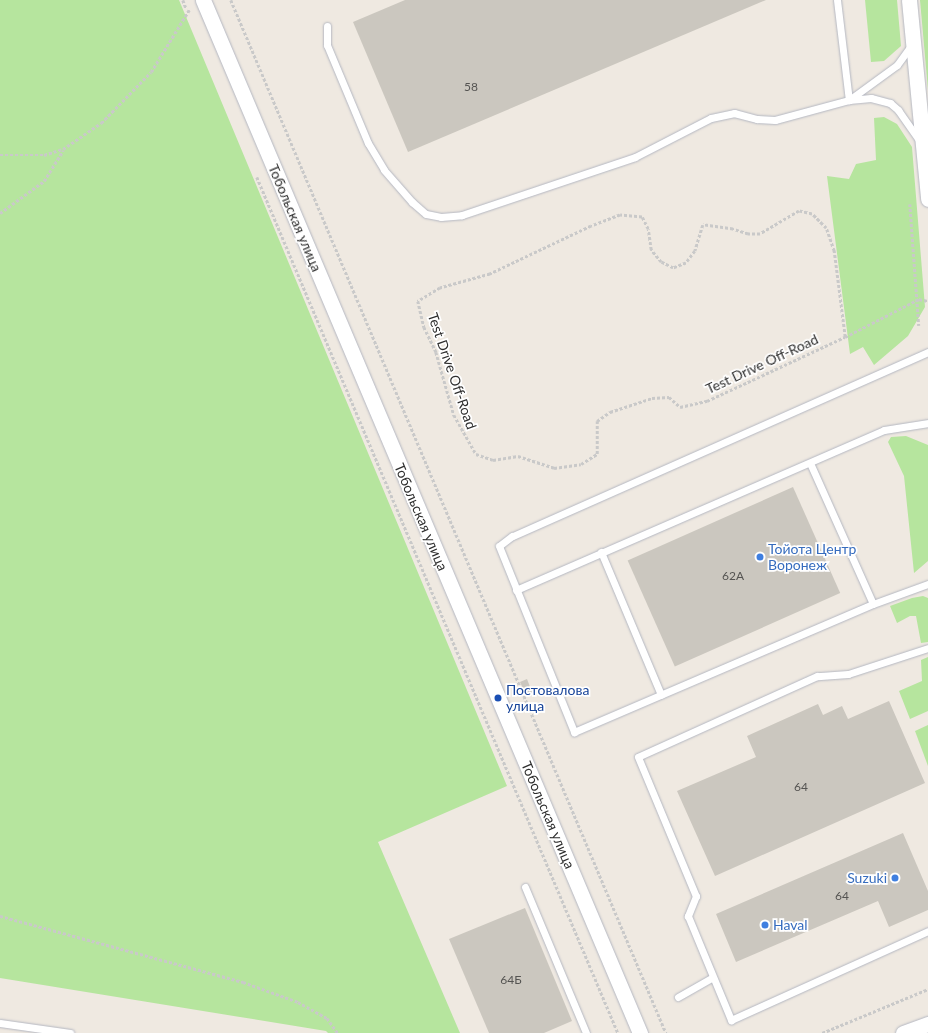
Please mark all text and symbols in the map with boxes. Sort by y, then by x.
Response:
house number: 58 [464,80,478,94]
street label: Тобольская улица [265,162,325,274]
street label: Test Drive Off-Road [424,311,480,431]
street label: Test Drive Off-Road [703,331,821,397]
street label: Тобольская улица [391,461,451,573]
place label: Тойота Центр Воронеж [768,541,856,574]
marker: Тойота Центр Воронеж [755,552,765,562]
house number: 62А [722,569,744,583]
place label: Постовалова улица [506,682,589,714]
marker: Постовалова улица [493,693,503,703]
street label: Тобольская улица [518,759,578,871]
house number: 64 [794,780,808,794]
place label: Suzuki [847,870,887,886]
marker: Suzuki [890,873,900,883]
house number: 64 [835,889,849,903]
place label: Haval [773,917,808,933]
marker: Haval [760,920,770,930]
house number: 64Б [500,973,522,987]

